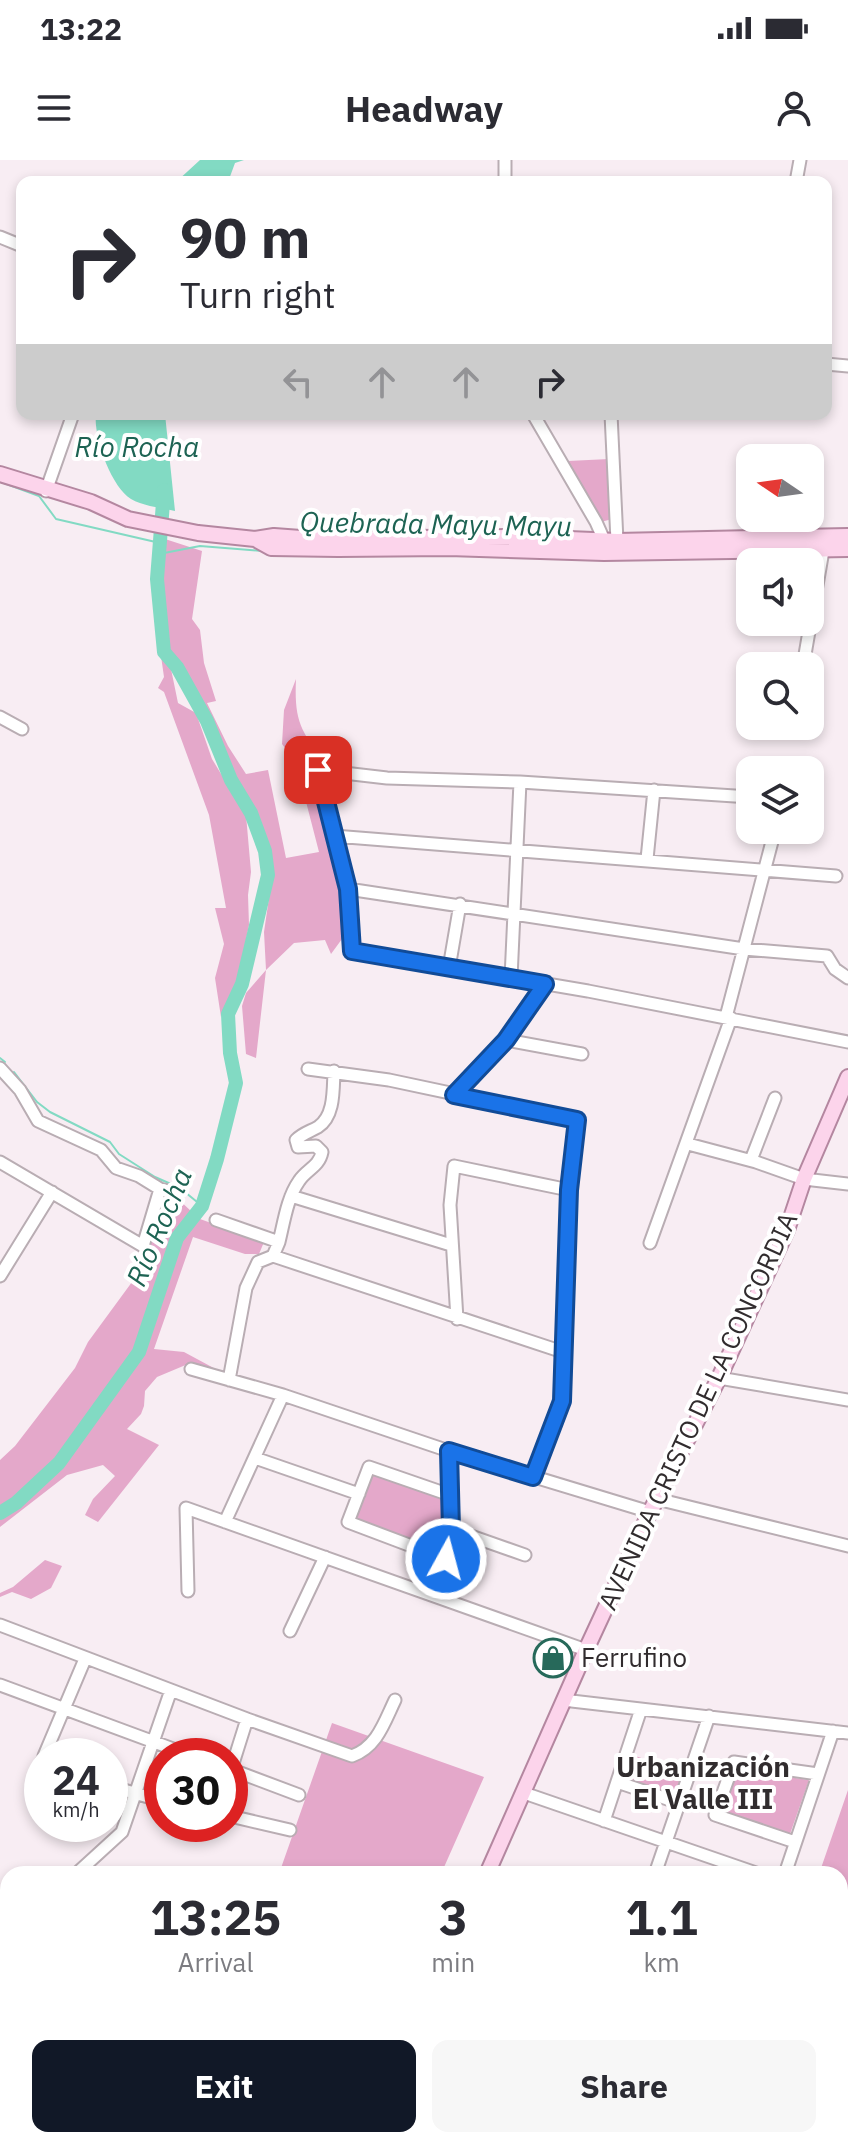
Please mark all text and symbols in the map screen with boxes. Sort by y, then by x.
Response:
text: 13:22 [40,9,122,48]
text: Headway [345,85,503,132]
icon: menu [32,86,76,130]
icon: person [772,86,816,130]
text: 90 m [180,201,310,273]
icon: right [48,208,152,312]
text: Turn right [180,271,336,318]
icon: left [276,360,320,404]
icon: ahead [360,360,404,404]
icon: ahead [444,360,488,404]
icon: right [528,360,572,404]
water label: Río Rocha [75,428,199,465]
north arrow [736,444,824,532]
map controls [736,444,824,844]
water label: Quebrada Mayu Mayu [300,503,572,544]
button: sound [736,548,824,636]
button: search [736,652,824,740]
pin [284,736,352,804]
icon: arrive [296,748,340,792]
button: layers [736,756,824,844]
water label: Río Rocha [117,1162,200,1291]
street label: AVENIDA CRISTO DE LA CONCORDIA [590,1206,805,1615]
position arrow [404,1517,488,1601]
shop icon: Ferrufino [532,1637,574,1679]
place label: Ferrufino [581,1640,687,1674]
speed limit sign: 30 [144,1738,248,1842]
district label: Urbanización El Valle III [616,1748,790,1817]
text: 24 [52,1754,100,1806]
text: km/h [52,1796,100,1823]
text: 13:25 [150,1886,281,1948]
text: 3 [439,1886,468,1948]
text: 1.1 [625,1886,698,1948]
text: Arrival [178,1945,254,1979]
text: min [431,1945,475,1979]
text: km [643,1945,680,1979]
button: Exit [32,2040,416,2132]
button: Share [432,2040,816,2132]

